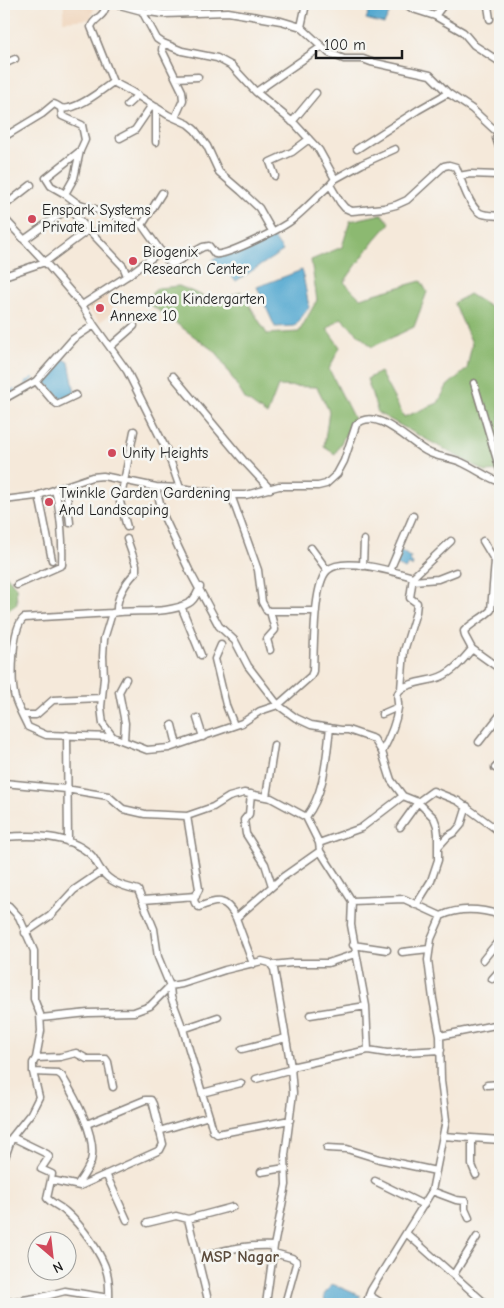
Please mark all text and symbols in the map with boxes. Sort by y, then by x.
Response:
scale bar [316,28,403,60]
text: 100 m [324,36,366,54]
place label: Enspark Systems Private Limited [42,201,151,236]
marker: Enspark Systems Private Limited [26,213,38,225]
place label: Biogenix Research Center [143,243,249,278]
marker: Biogenix Research Center [127,255,139,267]
place label: Chempaka Kindergarten Annexe 10 [110,290,265,325]
marker: Chempaka Kindergarten Annexe 10 [94,302,106,314]
place label: Unity Heights [122,444,208,462]
marker: Unity Heights [106,447,118,459]
place label: Twinkle Garden Gardening And Landscaping [59,484,231,519]
marker: Twinkle Garden Gardening And Landscaping [43,496,55,508]
north arrow [28,1230,78,1280]
district label: MSP Nagar [201,1248,280,1266]
text: N [50,1257,66,1277]

